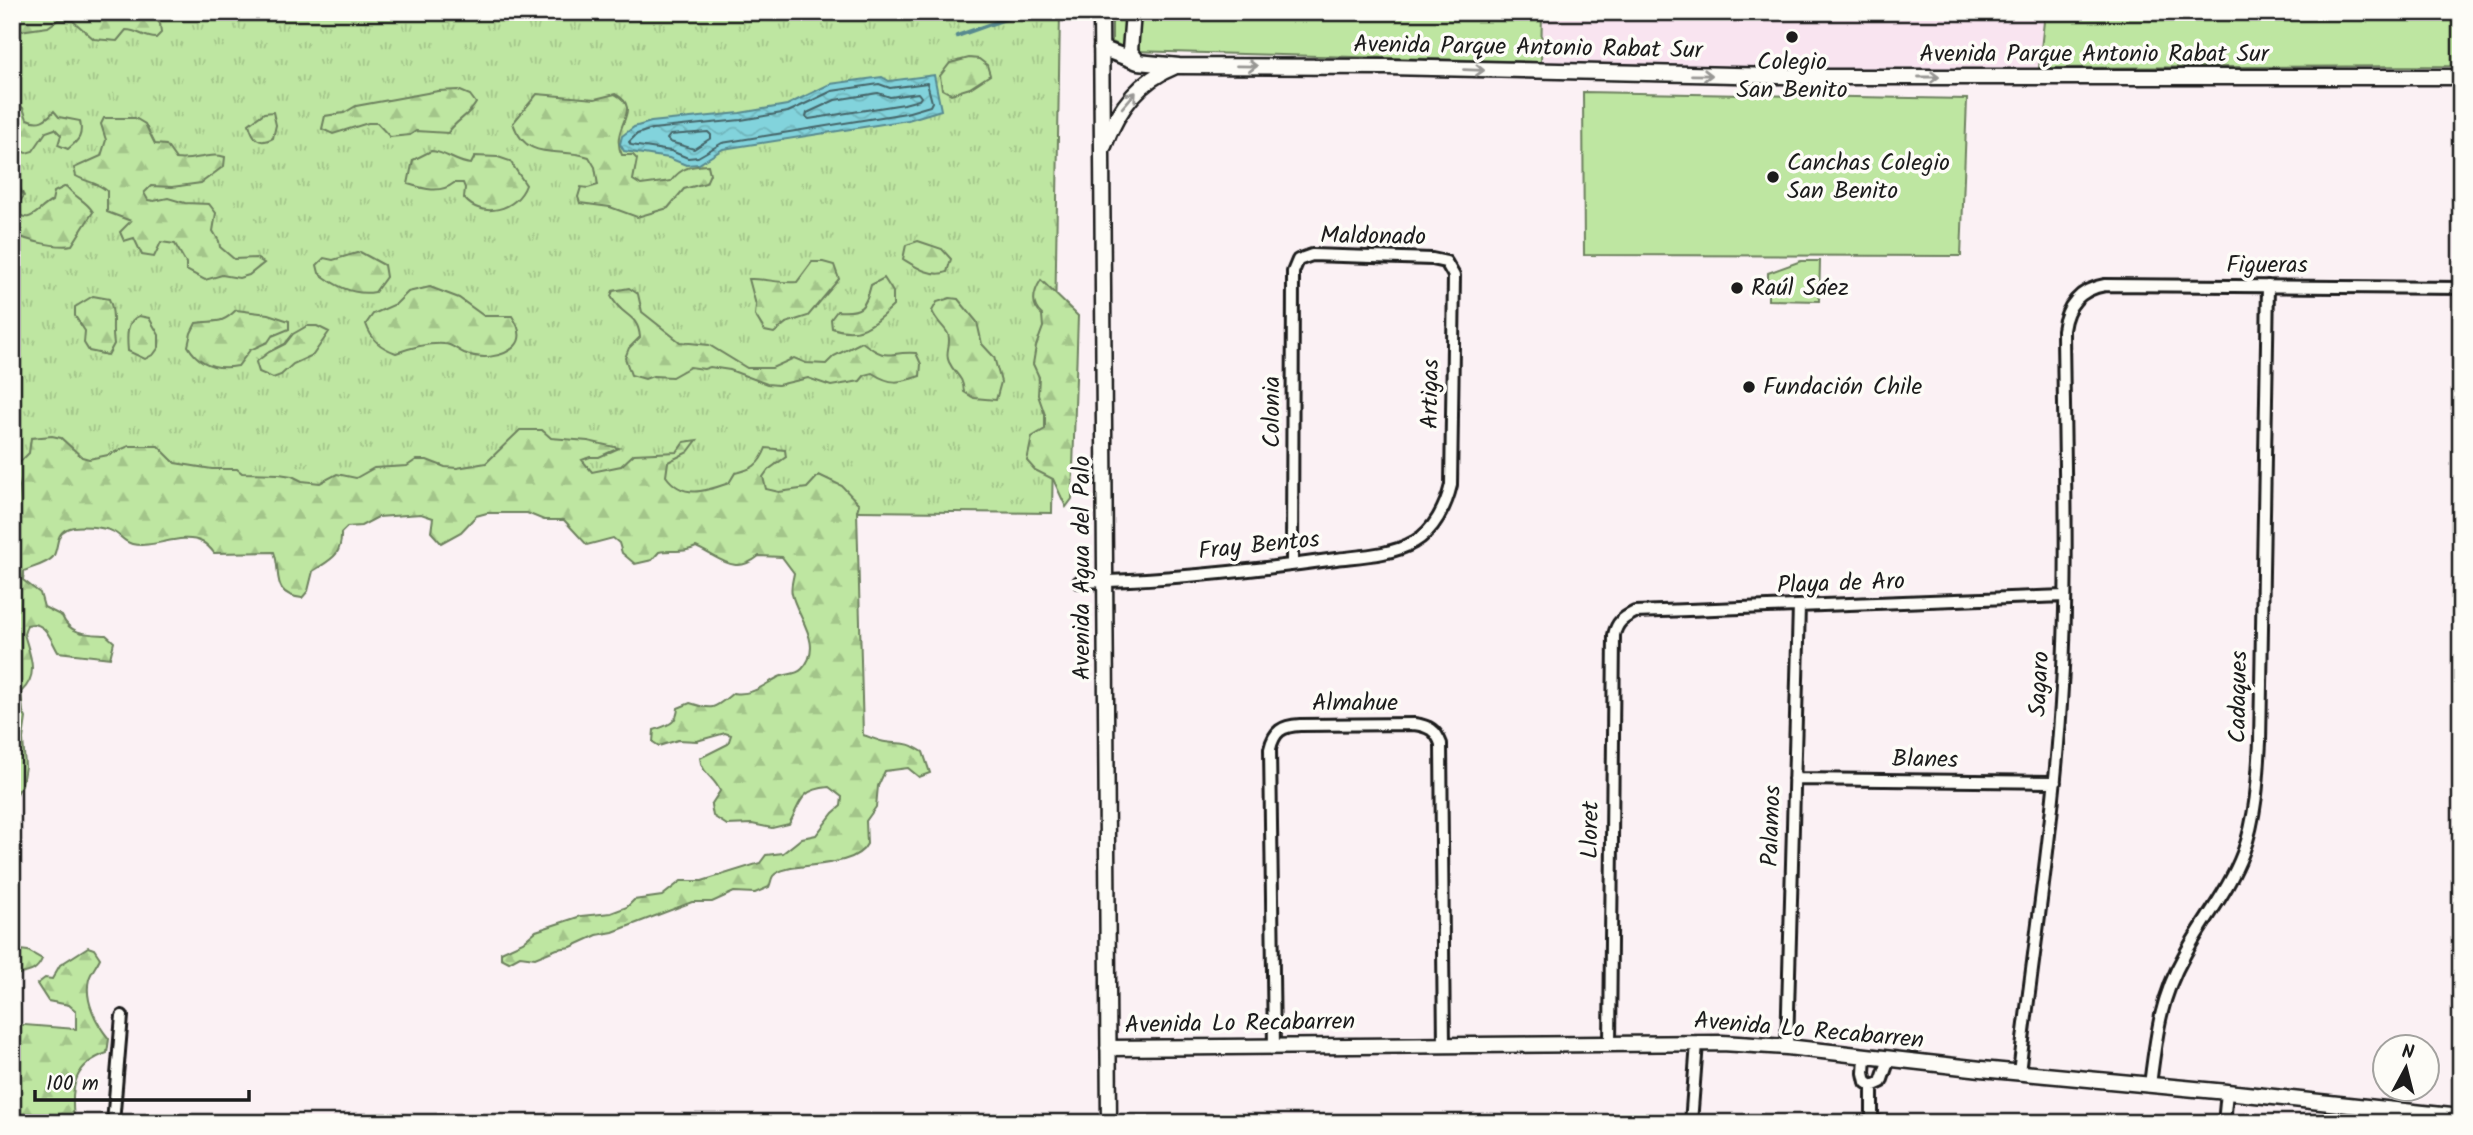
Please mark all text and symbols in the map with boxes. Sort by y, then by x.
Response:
street label: Avenida Parque Antonio Rabat Sur [1353,25,1705,71]
marker: Colegio San Benito [1784,29,1800,45]
street label: Avenida Parque Antonio Rabat Sur [1919,35,2271,74]
place label: Colegio San Benito [1736,43,1848,110]
one-way arrow [1235,59,1258,72]
one-way arrow [1463,64,1486,77]
one-way arrow [1690,68,1713,82]
one-way arrow [1918,70,1941,84]
one-way arrow [1121,91,1137,109]
place label: Canchas Colegio San Benito [1787,144,1950,211]
marker: Canchas Colegio San Benito [1765,169,1781,185]
street label: Maldonado [1320,217,1426,257]
street label: Figueras [2226,246,2308,285]
place label: Raúl Sáez [1751,269,1849,308]
marker: Raúl Sáez [1729,280,1745,296]
street label: Artigas [1411,358,1451,430]
place label: Fundación Chile [1763,368,1923,407]
street label: Colonia [1253,376,1292,448]
marker: Fundación Chile [1741,379,1757,395]
street label: Avenida Agua del Palo [1063,456,1102,680]
street label: Fray Bentos [1196,520,1322,572]
street label: Playa de Aro [1776,562,1906,606]
street label: Sagaro [2019,650,2061,718]
street label: Cadaques [2219,650,2259,744]
street label: Almahue [1312,684,1398,723]
street label: Blanes [1892,740,1958,780]
street label: Palamos [1751,785,1793,867]
street label: Lloret [1571,800,1611,859]
street label: Avenida Lo Recabarren [1124,1002,1356,1046]
street label: Avenida Lo Recabarren [1692,1002,1926,1060]
north arrow [2372,1034,2442,1104]
text: N [2400,1037,2416,1069]
scale bar [35,1058,248,1102]
text: 100 m [46,1068,99,1101]

